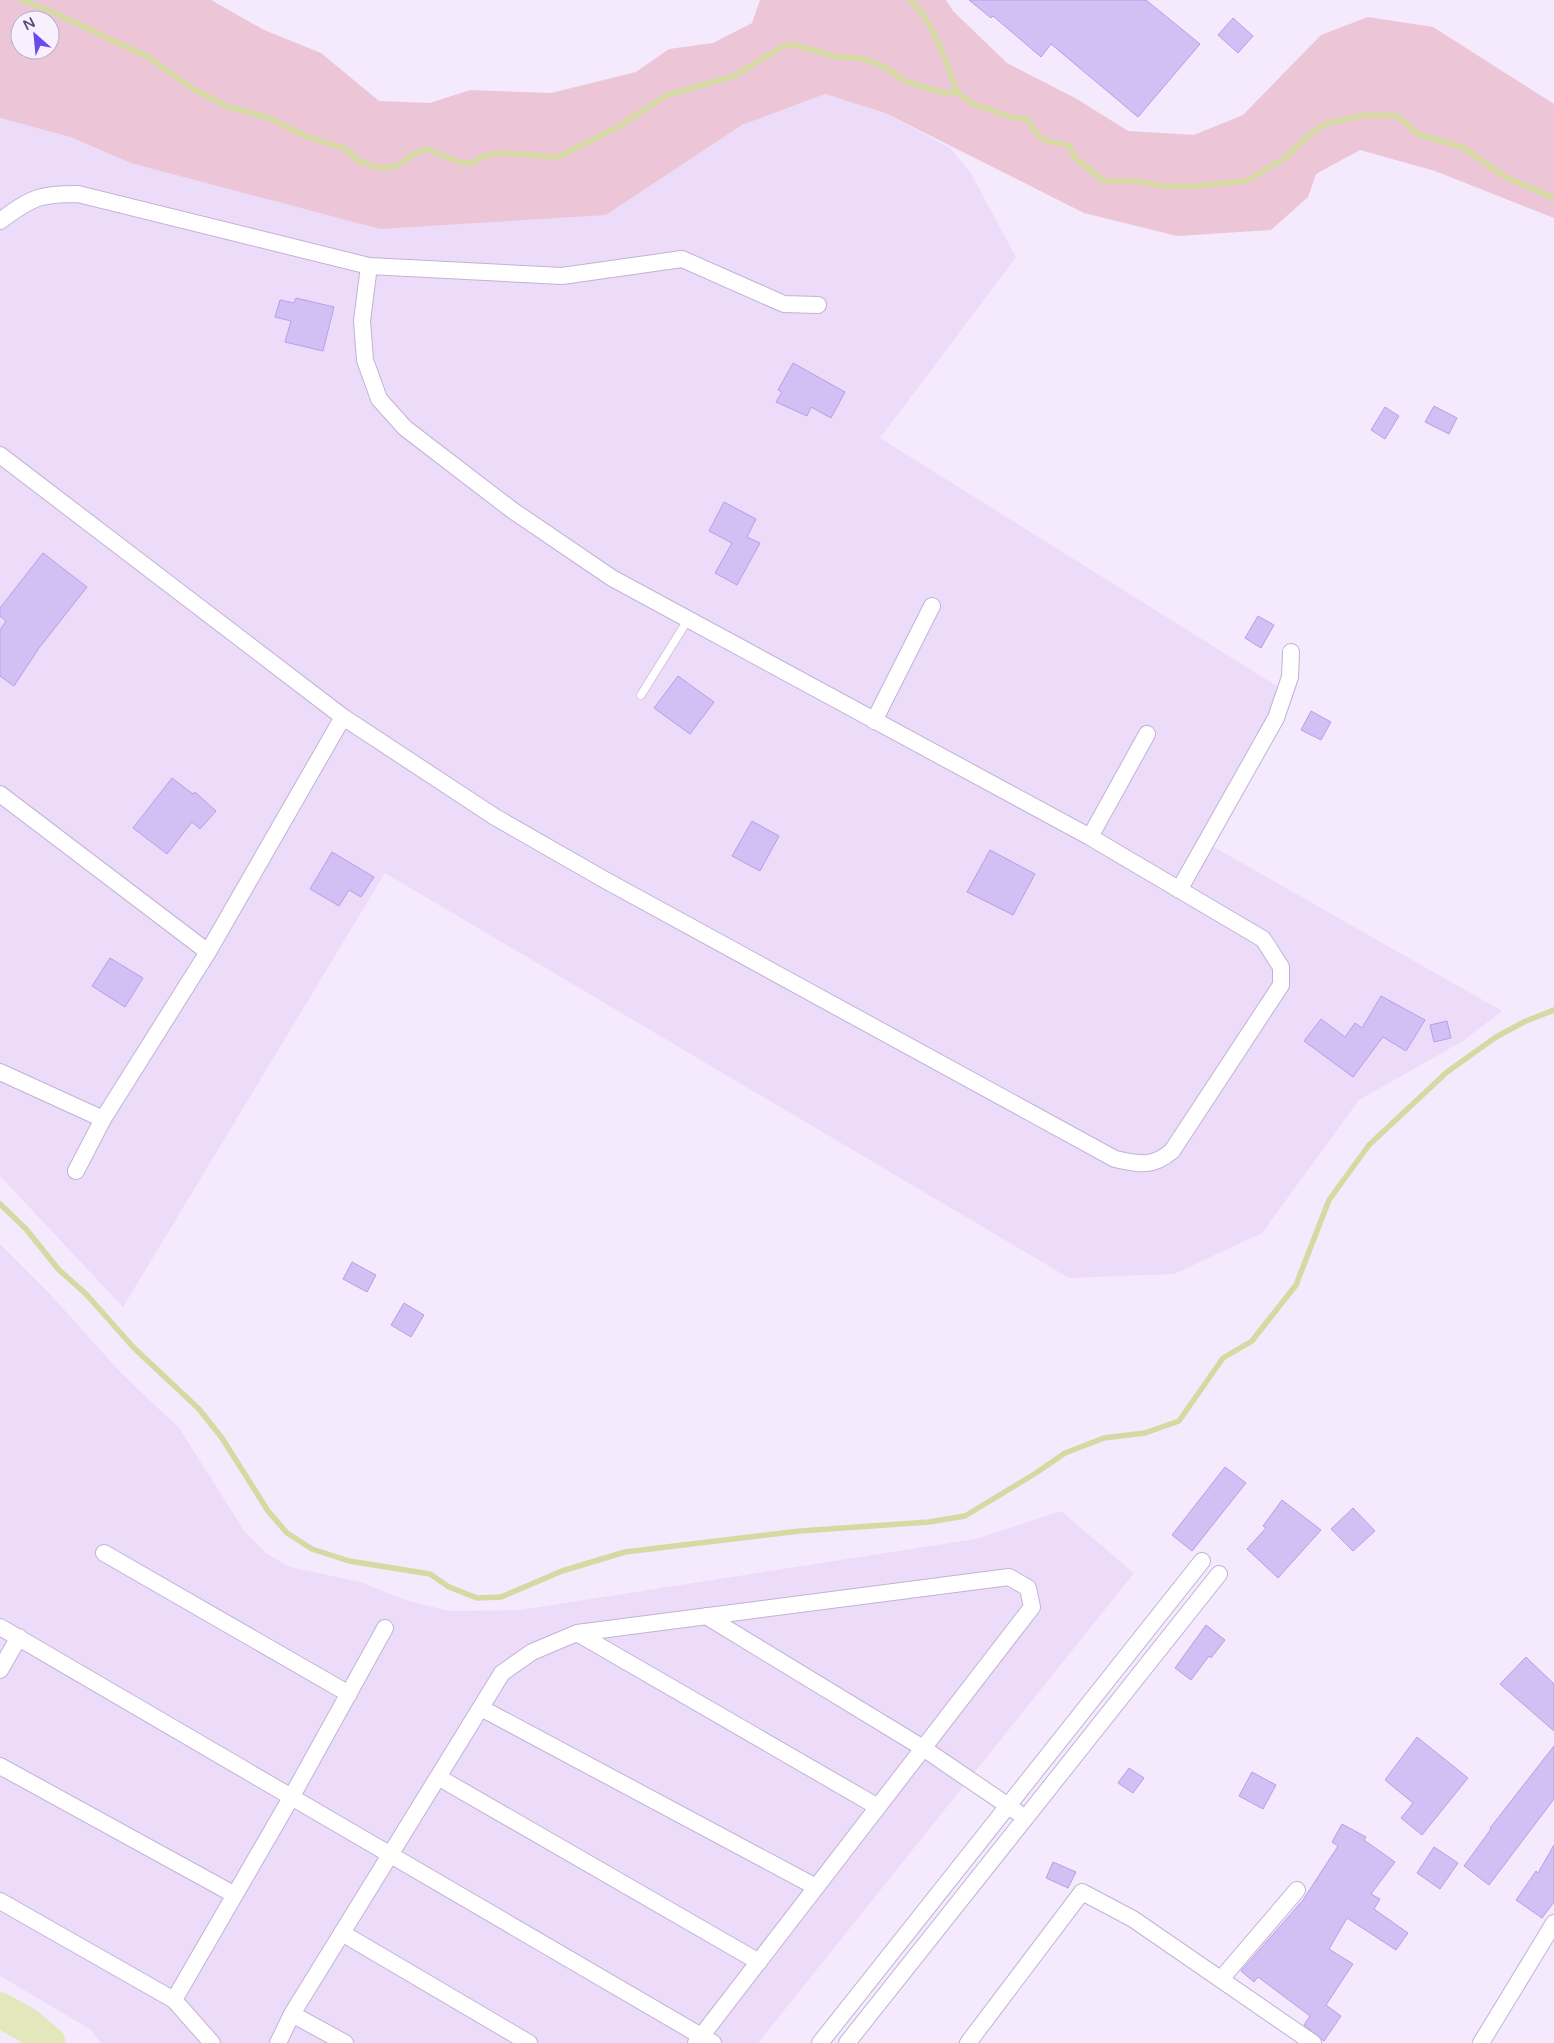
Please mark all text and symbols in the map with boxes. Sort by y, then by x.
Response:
north arrow [10,10,60,60]
text: N [20,14,38,34]

